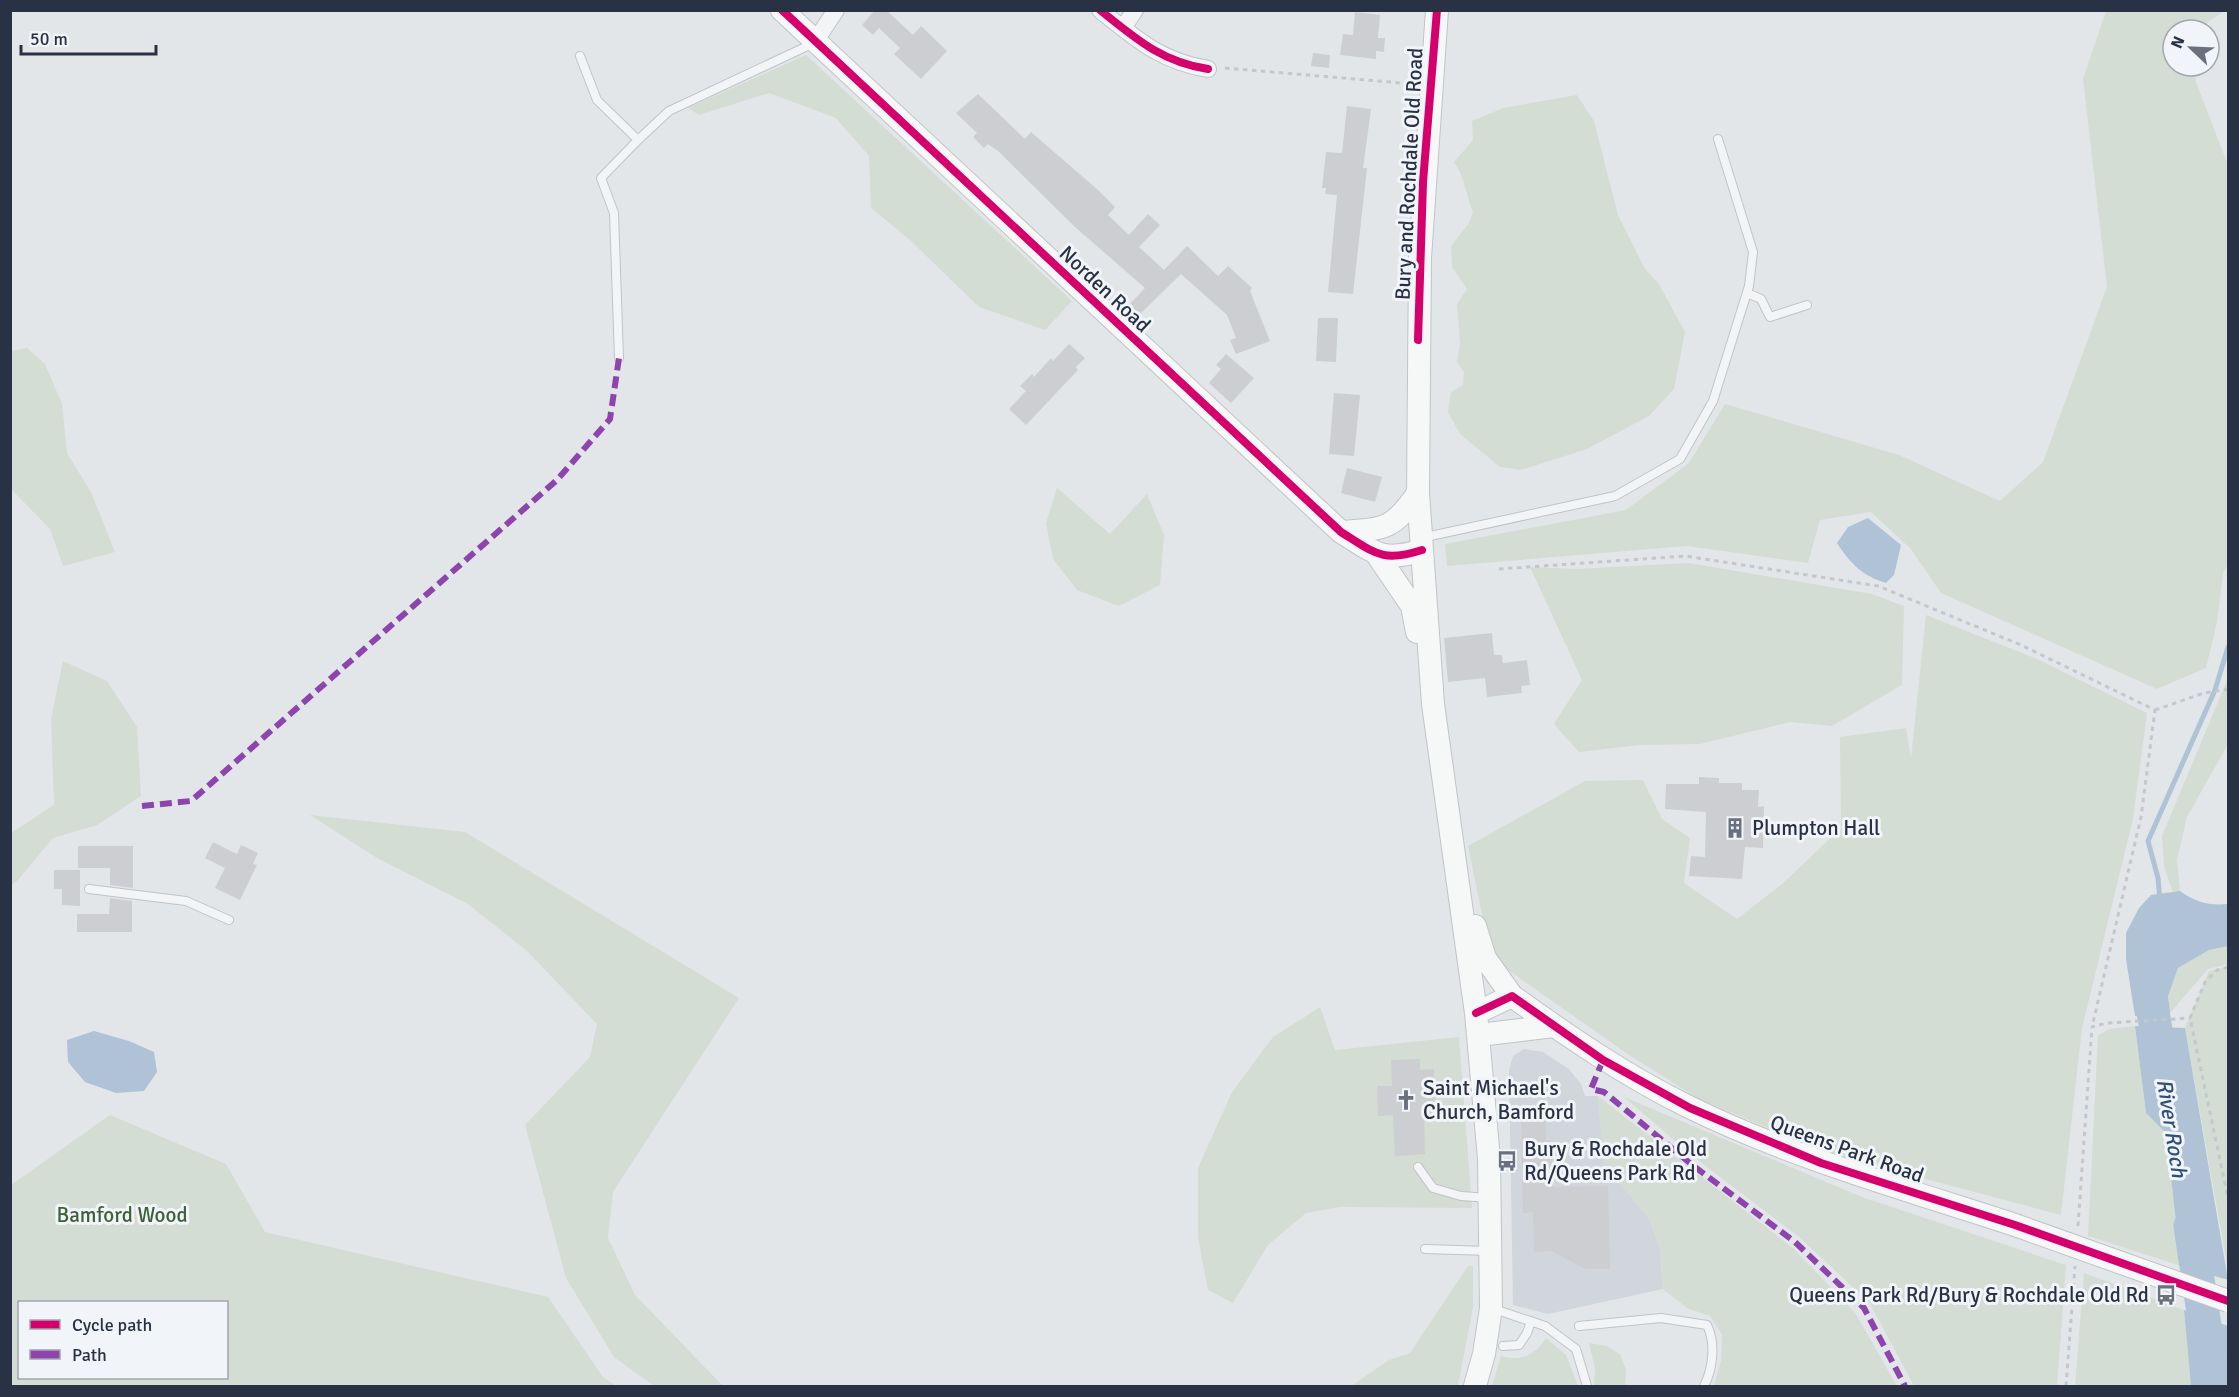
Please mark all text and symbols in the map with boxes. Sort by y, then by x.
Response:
scale bar [21,18,156,56]
north arrow [2161,18,2221,78]
text: 50 m [30,28,68,50]
text: N [2167,33,2189,52]
street label: Bury and Rochdale Old Road [1389,47,1429,301]
street label: Norden Road [1054,240,1156,338]
place label: Plumpton Hall [1752,815,1880,841]
building icon: Plumpton Hall [1723,816,1747,840]
place label: Saint Michael's Church, Bamford [1423,1075,1574,1125]
water label: River Roch [2151,1077,2193,1180]
church icon: Saint Michael's Church, Bamford [1394,1088,1418,1112]
street label: Queens Park Road [1767,1109,1927,1189]
place label: Bury & Rochdale Old Rd/Queens Park Rd [1524,1136,1707,1186]
bus stop icon: Bury & Rochdale Old Rd/Queens Park Rd [1495,1149,1519,1173]
park label: Bamford Wood [56,1202,188,1228]
place label: Queens Park Rd/Bury & Rochdale Old Rd [1789,1282,2149,1308]
bus stop icon: Queens Park Rd/Bury & Rochdale Old Rd [2154,1283,2178,1307]
legend [18,1301,228,1379]
text: Cycle path [72,1314,152,1336]
text: Path [72,1344,107,1366]

